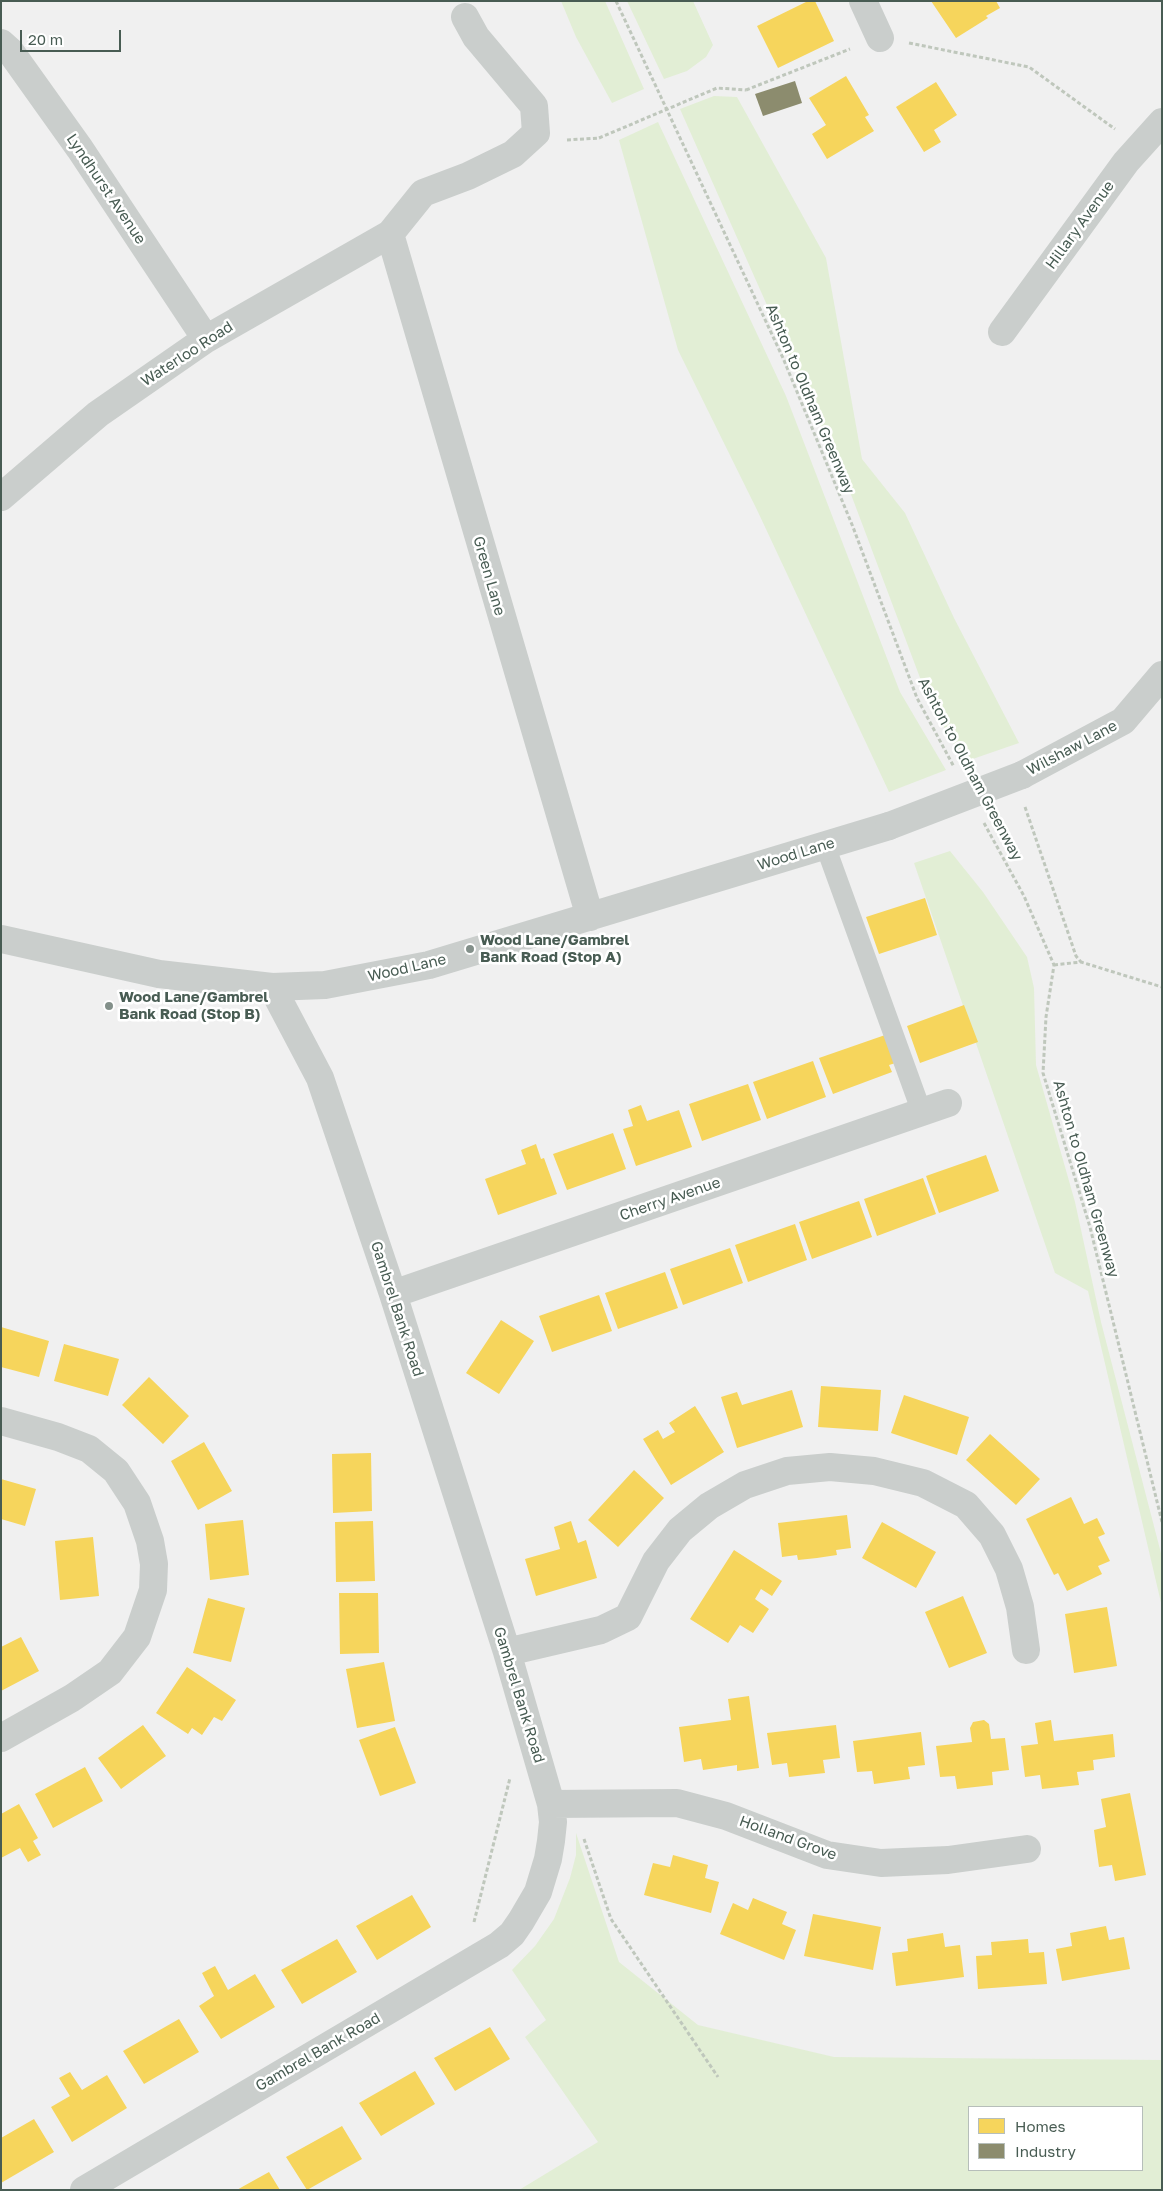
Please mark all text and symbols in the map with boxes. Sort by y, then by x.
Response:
scale bar [22,20,124,52]
text: 20 m [28,30,63,48]
street label: Lyndhurst Avenue [62,130,150,248]
street label: Hillary Avenue [1042,177,1118,273]
street label: Ashton to Oldham Greenway [762,301,858,497]
street label: Waterloo Road [138,318,236,390]
street label: Green Lane [469,534,509,618]
street label: Ashton to Oldham Greenway [914,674,1026,864]
street label: Wilshaw Lane [1024,717,1120,779]
street label: Wood Lane [755,834,837,874]
place label: Wood Lane/Gambrel Bank Road (Stop A) [480,931,629,966]
marker: Wood Lane/Gambrel Bank Road (Stop A) [464,943,476,955]
street label: Wood Lane [366,950,448,986]
place label: Wood Lane/Gambrel Bank Road (Stop B) [119,988,268,1023]
marker: Wood Lane/Gambrel Bank Road (Stop B) [103,1000,115,1012]
street label: Ashton to Oldham Greenway [1049,1078,1123,1280]
street label: Cherry Avenue [617,1173,723,1225]
street label: Gambrel Bank Road [367,1239,427,1379]
street label: Gambrel Bank Road [490,1625,548,1765]
street label: Holland Grove [737,1812,839,1864]
street label: Gambrel Bank Road [252,2009,384,2095]
legend [968,2106,1143,2171]
text: Homes [1015,2117,1065,2135]
text: Industry [1015,2142,1076,2160]

